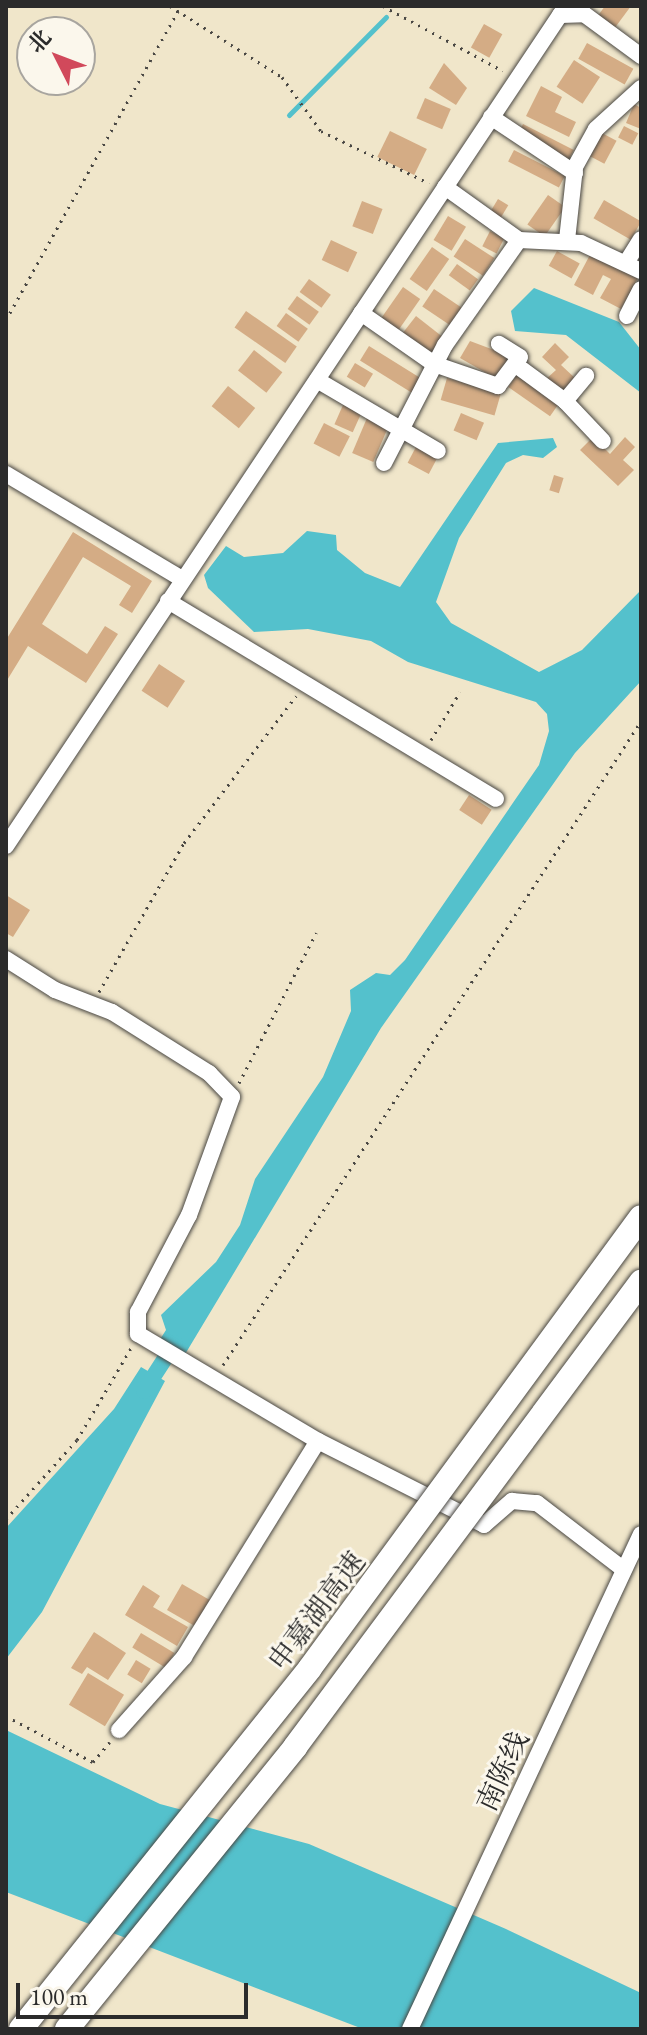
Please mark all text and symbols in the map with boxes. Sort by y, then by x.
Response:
north arrow [16,16,96,96]
text: 北 [21,23,57,59]
street label: 申嘉湖高速 [260,1545,372,1677]
street label: 南陈线 [469,1726,535,1816]
scale bar [20,1967,252,2017]
text: 100 m [30,1981,88,2012]

